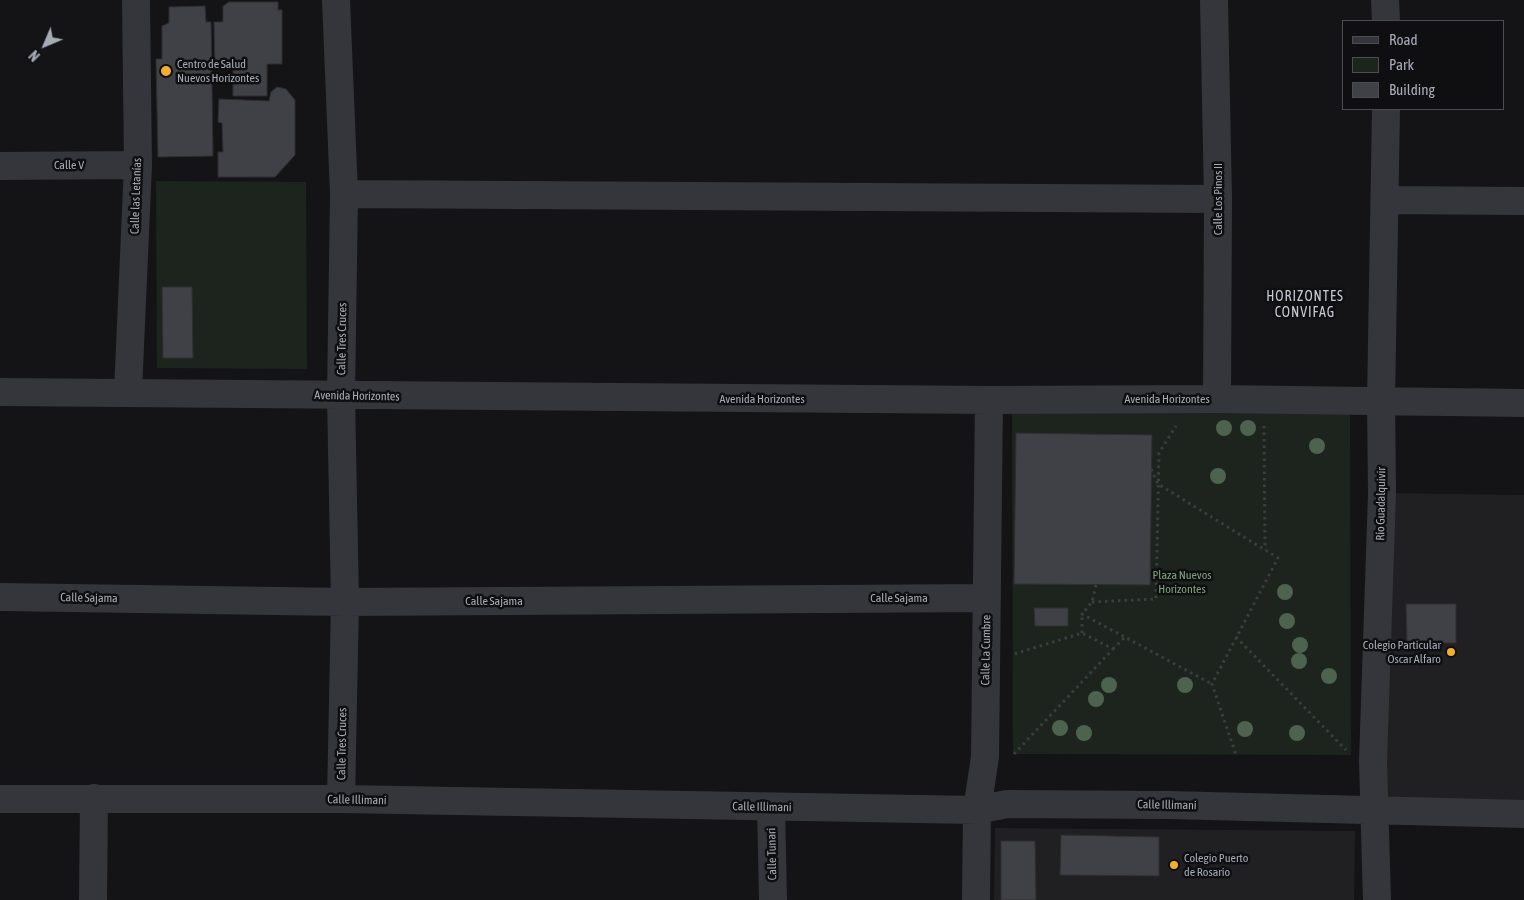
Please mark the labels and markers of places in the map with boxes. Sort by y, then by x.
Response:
place label: Centro de Salud Nuevos Horizontes [177,57,259,85]
marker: Centro de Salud Nuevos Horizontes [159,64,173,78]
place label: Colegio Particular Oscar Alfaro [1363,638,1441,666]
marker: Colegio Particular Oscar Alfaro [1445,646,1457,658]
place label: Colegio Puerto de Rosario [1184,851,1248,879]
marker: Colegio Puerto de Rosario [1168,859,1180,871]

